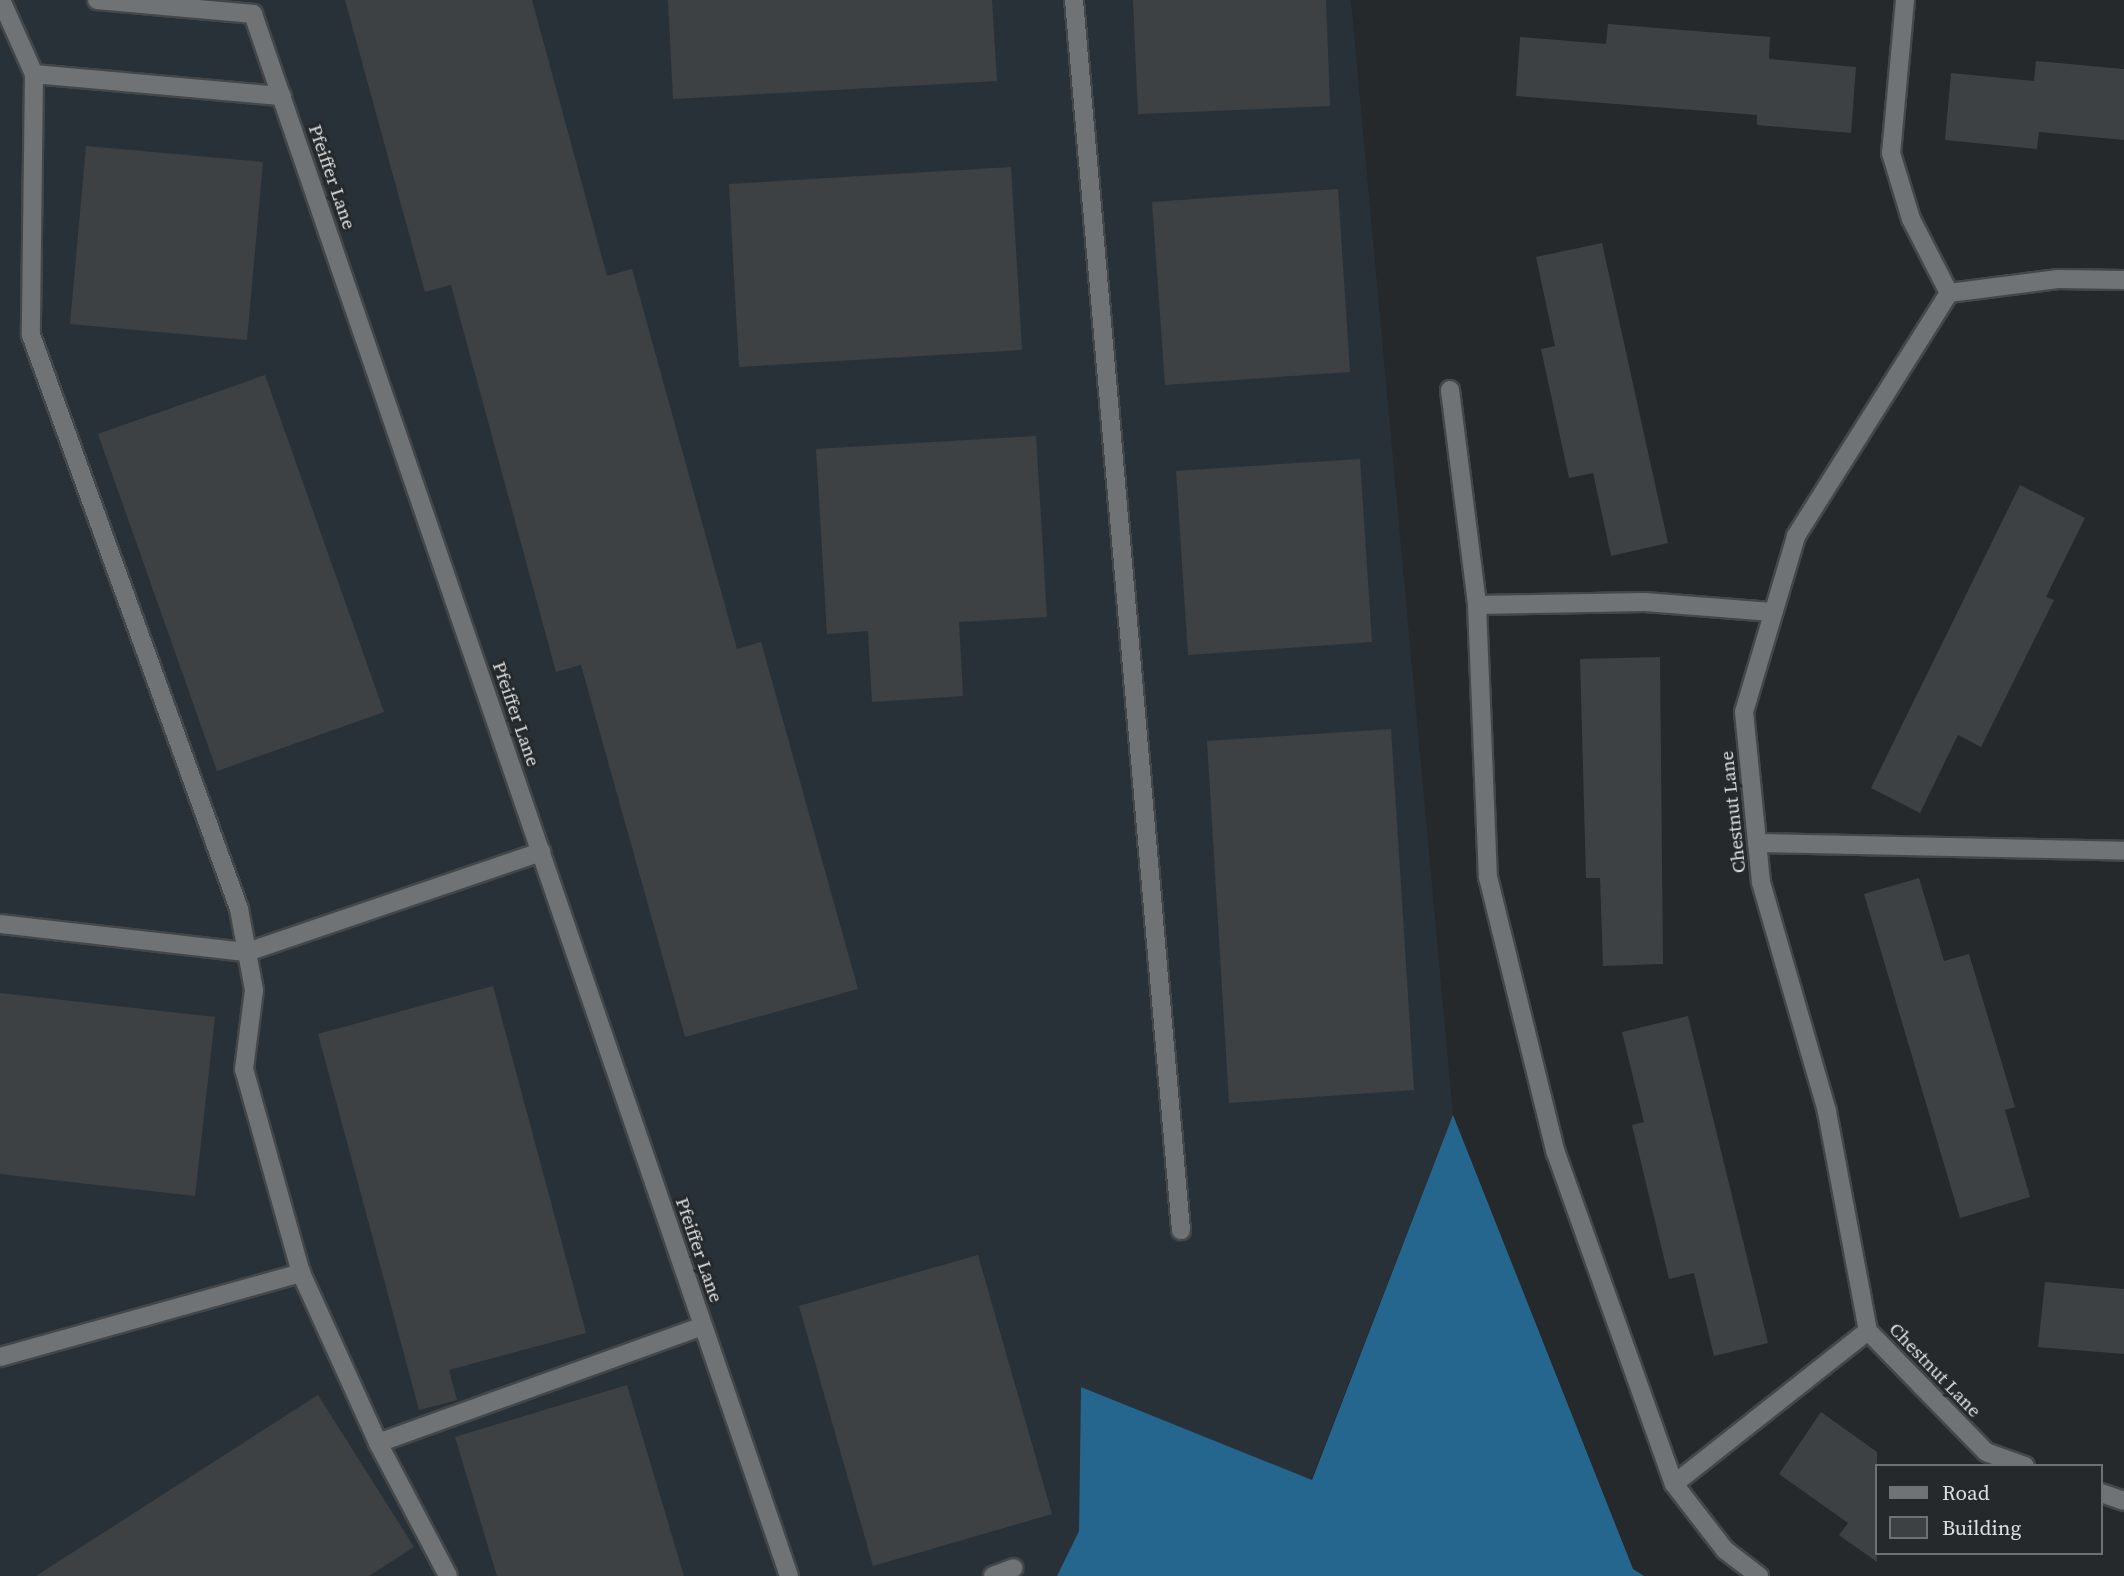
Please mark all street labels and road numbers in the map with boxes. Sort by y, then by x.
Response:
street label: Pfeiffer Lane [303,122,361,232]
street label: Pfeiffer Lane [487,659,545,769]
street label: Chestnut Lane [1715,750,1751,874]
street label: Pfeiffer Lane [670,1195,728,1305]
street label: Chestnut Lane [1884,1318,1986,1422]

